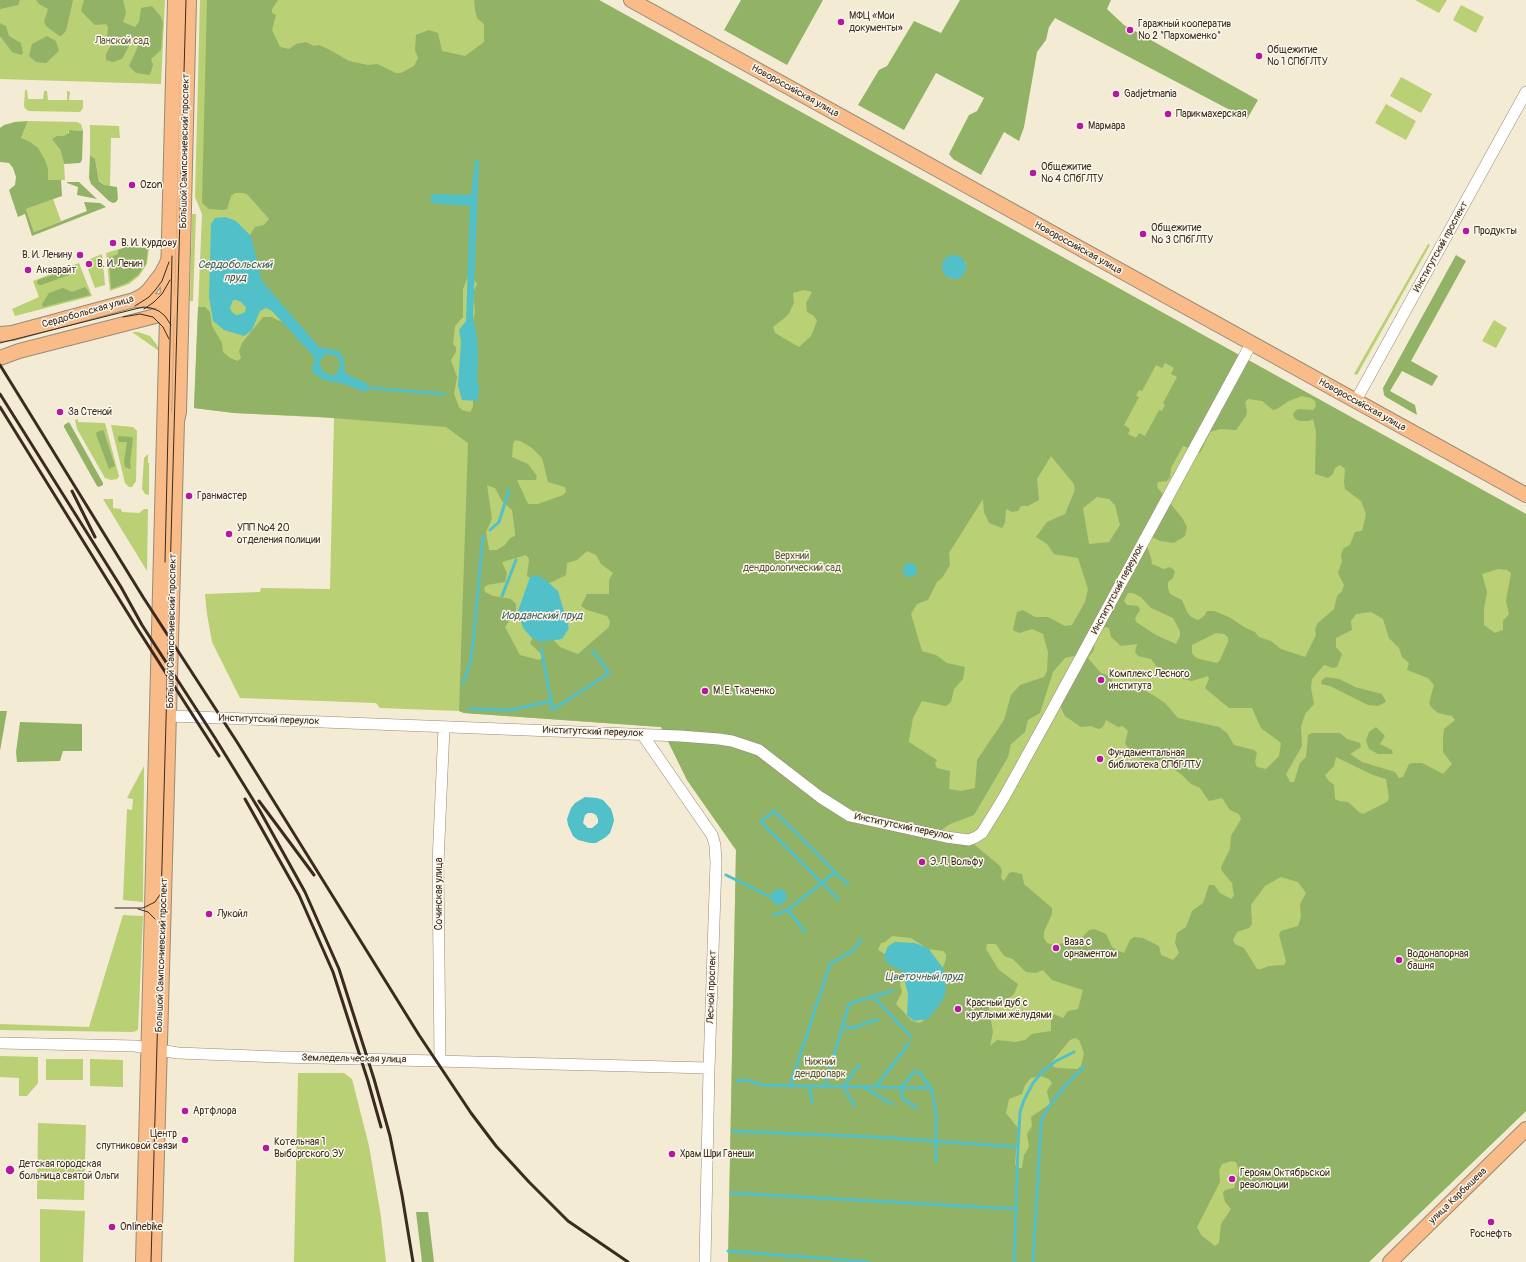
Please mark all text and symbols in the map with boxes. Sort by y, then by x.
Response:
place label: МФЦ «Мои документы» [849,10,903,34]
marker: МФЦ «Мои документы» [836,17,846,27]
place label: Гаражный кооператив № 2 "Пархоменко" [1138,18,1231,42]
marker: Гаражный кооператив № 2 "Пархоменко" [1125,25,1135,35]
park label: Ланской сад [95,35,149,47]
place label: Общежитие № 1 СПбГЛТУ [1267,44,1328,68]
marker: Общежитие № 1 СПбГЛТУ [1254,51,1264,61]
street label: Новороссийская улица [749,62,841,120]
street label: Большой Сампсониевский проспект [178,73,192,229]
place label: Gadjetmania [1124,88,1177,100]
marker: Gadjetmania [1111,89,1121,99]
place label: Парикмахерская [1176,108,1246,120]
marker: Парикмахерская [1163,109,1173,119]
place label: Мармара [1088,120,1125,132]
marker: Мармара [1075,121,1085,131]
place label: Общежитие № 4 СПбГЛТУ [1041,161,1104,184]
marker: Общежитие № 4 СПбГЛТУ [1028,168,1038,178]
place label: Ozon [140,179,162,191]
marker: Ozon [127,180,137,190]
street label: Институтский проспект [1411,200,1471,294]
street label: Новороссийская улица [1032,219,1124,277]
place label: Общежитие № 3 СПбГЛТУ [1151,222,1213,246]
place label: Продукты [1474,225,1517,237]
marker: Продукты [1461,226,1471,236]
marker: Общежитие № 3 СПбГЛТУ [1138,229,1148,239]
place label: В. И. Курдову [121,237,177,249]
marker: В. И. Курдову [108,238,118,248]
place label: В. И. Ленину [22,249,72,261]
marker: В. И. Ленину [75,250,85,260]
place label: В. И. Ленин [97,258,143,270]
water label: Сердобольский пруд [198,258,272,284]
marker: В. И. Ленин [84,259,94,269]
place label: Акварайт [36,264,76,276]
marker: Акварайт [23,265,33,275]
street label: Сердобольская улица [41,293,135,331]
street label: Новороссийская улица [1316,376,1408,434]
place label: За Стеной [68,406,112,418]
marker: За Стеной [55,407,65,417]
place label: Гранмастер [197,490,247,502]
marker: Гранмастер [184,491,194,501]
place label: УПП №4 20 отделения полиции [237,522,320,546]
marker: УПП №4 20 отделения полиции [224,529,234,539]
street label: Институтский переулок [1089,542,1147,636]
park label: Верхний дендрологический сад [743,550,841,574]
street label: Большой Сампсониевский проспект [165,553,179,709]
water label: Иорданский пруд [502,609,582,623]
place label: Комплекс Лесного института [1109,668,1190,692]
marker: Комплекс Лесного института [1096,675,1106,685]
place label: М. Е. Ткаченко [713,685,775,697]
marker: М. Е. Ткаченко [700,686,710,696]
street label: Институтский переулок [218,712,320,728]
street label: Институтский переулок [542,724,644,740]
place label: Фундаментальная библиотека СПбГЛТУ [1108,747,1201,770]
marker: Фундаментальная библиотека СПбГЛТУ [1095,754,1105,764]
street label: Институтский переулок [853,811,955,843]
place label: Э. Л. Вольфу [930,856,983,868]
marker: Э. Л. Вольфу [917,857,927,867]
street label: Сочинская улица [433,858,445,930]
street label: Большой Сампсониевский проспект [153,877,171,1033]
place label: Лукойл [217,908,248,920]
marker: Лукойл [204,909,214,919]
place label: Ваза с орнаментом [1064,936,1117,960]
marker: Ваза с орнаментом [1051,943,1061,953]
place label: Водонапорная башня [1407,948,1469,972]
street label: Лесной проспект [705,950,719,1024]
marker: Водонапорная башня [1394,955,1404,965]
water label: Цветочный пруд [885,970,963,984]
place label: Красный дуб с круглыми жёлудями [966,997,1052,1020]
marker: Красный дуб с круглыми жёлудями [953,1004,963,1014]
street label: Земледельческая улица [301,1052,407,1066]
park label: Нижний дендропарк [794,1056,846,1080]
place label: Артфлора [193,1105,236,1117]
marker: Артфлора [180,1106,190,1116]
place label: Центр спутниковой связи [96,1128,177,1152]
marker: Центр спутниковой связи [180,1135,190,1145]
place label: Котельная 1 Выборгского ЭУ [274,1136,344,1160]
marker: Котельная 1 Выборгского ЭУ [261,1143,271,1153]
place label: Храм Шри Ганеши [680,1148,754,1160]
marker: Храм Шри Ганеши [667,1149,677,1159]
place label: Детская городская больница святой Ольги [19,1158,119,1182]
marker: Детская городская больница святой Ольги [4,1164,16,1176]
street label: улица Карбышева [1427,1165,1489,1227]
place label: Героям Октябрьской революции [1240,1167,1330,1190]
marker: Героям Октябрьской революции [1227,1174,1237,1184]
marker: Роснефть [1486,1217,1496,1227]
place label: Onlinebike [120,1221,162,1233]
marker: Onlinebike [107,1222,117,1232]
place label: Роснефть [1470,1228,1512,1240]

